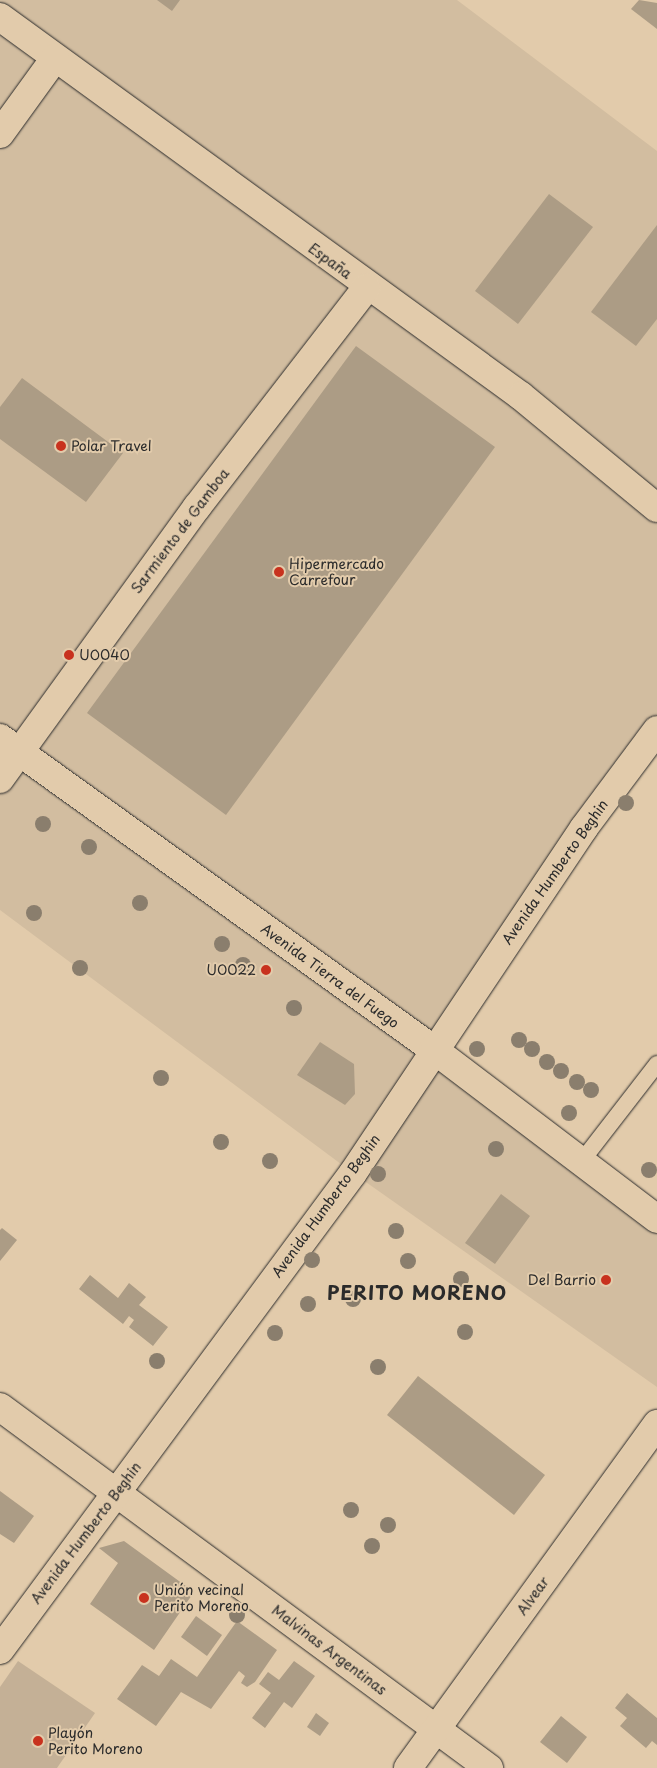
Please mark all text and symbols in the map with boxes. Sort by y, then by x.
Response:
street label: España [305,240,355,282]
place label: Polar Travel [71,438,151,454]
marker: Polar Travel [55,440,67,452]
street label: Sarmiento de Gamboa [127,465,233,597]
place label: Hipermercado Carrefour [289,556,384,588]
marker: Hipermercado Carrefour [273,566,285,578]
place label: U0040 [79,647,130,663]
marker: U0040 [63,649,75,661]
street label: Avenida Humberto Beghin [498,796,612,948]
street label: Avenida Tierra del Fuego [257,920,403,1032]
place label: U0022 [206,962,256,978]
marker: U0022 [260,964,272,976]
street label: Avenida Humberto Beghin [268,1131,384,1281]
place label: Del Barrio [527,1272,596,1288]
marker: Del Barrio [600,1274,612,1286]
district label: PERITO MORENO [328,1282,506,1304]
street label: Avenida Humberto Beghin [27,1459,145,1607]
street label: Alvear [513,1574,553,1618]
place label: Unión vecinal Perito Moreno [154,1582,249,1614]
marker: Unión vecinal Perito Moreno [138,1592,150,1604]
street label: Malvinas Argentinas [269,1602,389,1698]
place label: Playón Perito Moreno [48,1725,143,1758]
marker: Playón Perito Moreno [32,1735,44,1747]

